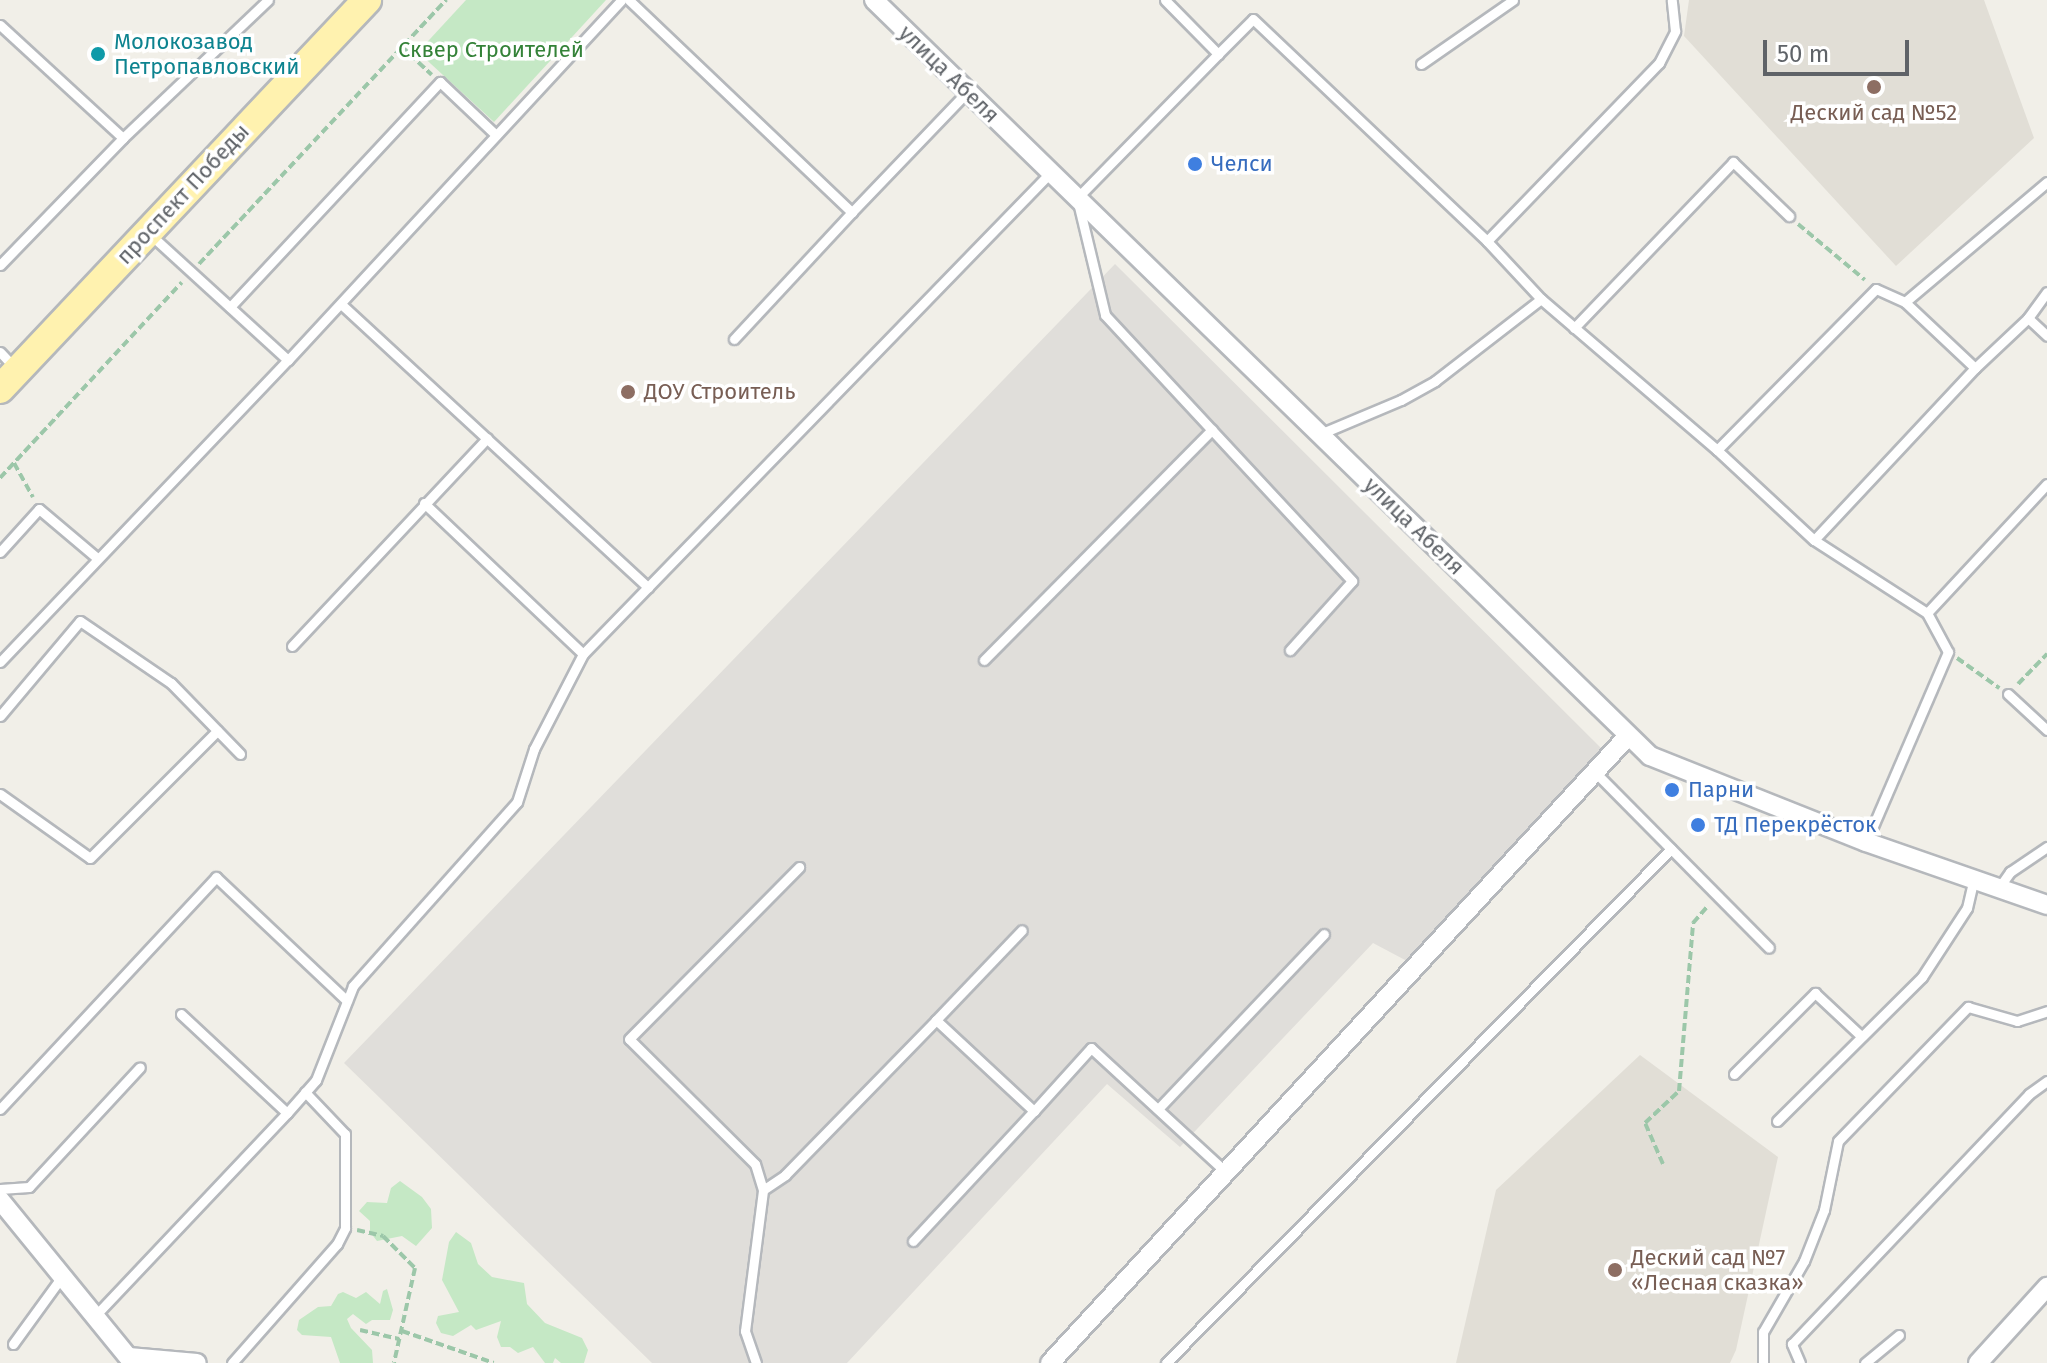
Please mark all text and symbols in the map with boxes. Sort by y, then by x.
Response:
street label: улица Абеля [893,20,1005,128]
scale bar [1767,24,1913,74]
place label: Молокозавод Петропавловский [114,28,299,80]
park label: Сквер Строителей [398,37,584,63]
text: 50 m [1777,40,1829,68]
marker: Молокозавод Петропавловский [89,45,107,63]
marker: Деский сад №52 [1865,78,1883,96]
place label: Деский сад №52 [1791,100,1957,126]
street label: проспект Победы [111,118,255,270]
place label: Челси [1211,151,1273,177]
marker: Челси [1186,155,1204,173]
place label: ДОУ Строитель [644,379,796,405]
marker: ДОУ Строитель [619,383,637,401]
street label: улица Абеля [1358,472,1470,580]
place label: Парни [1688,777,1754,803]
marker: Парни [1663,781,1681,799]
place label: ТД Перекрёсток [1714,812,1876,838]
marker: ТД Перекрёсток [1689,816,1707,834]
place label: Деский сад №7 «Лесная сказка» [1631,1244,1804,1296]
marker: Деский сад №7 «Лесная сказка» [1606,1261,1624,1279]

